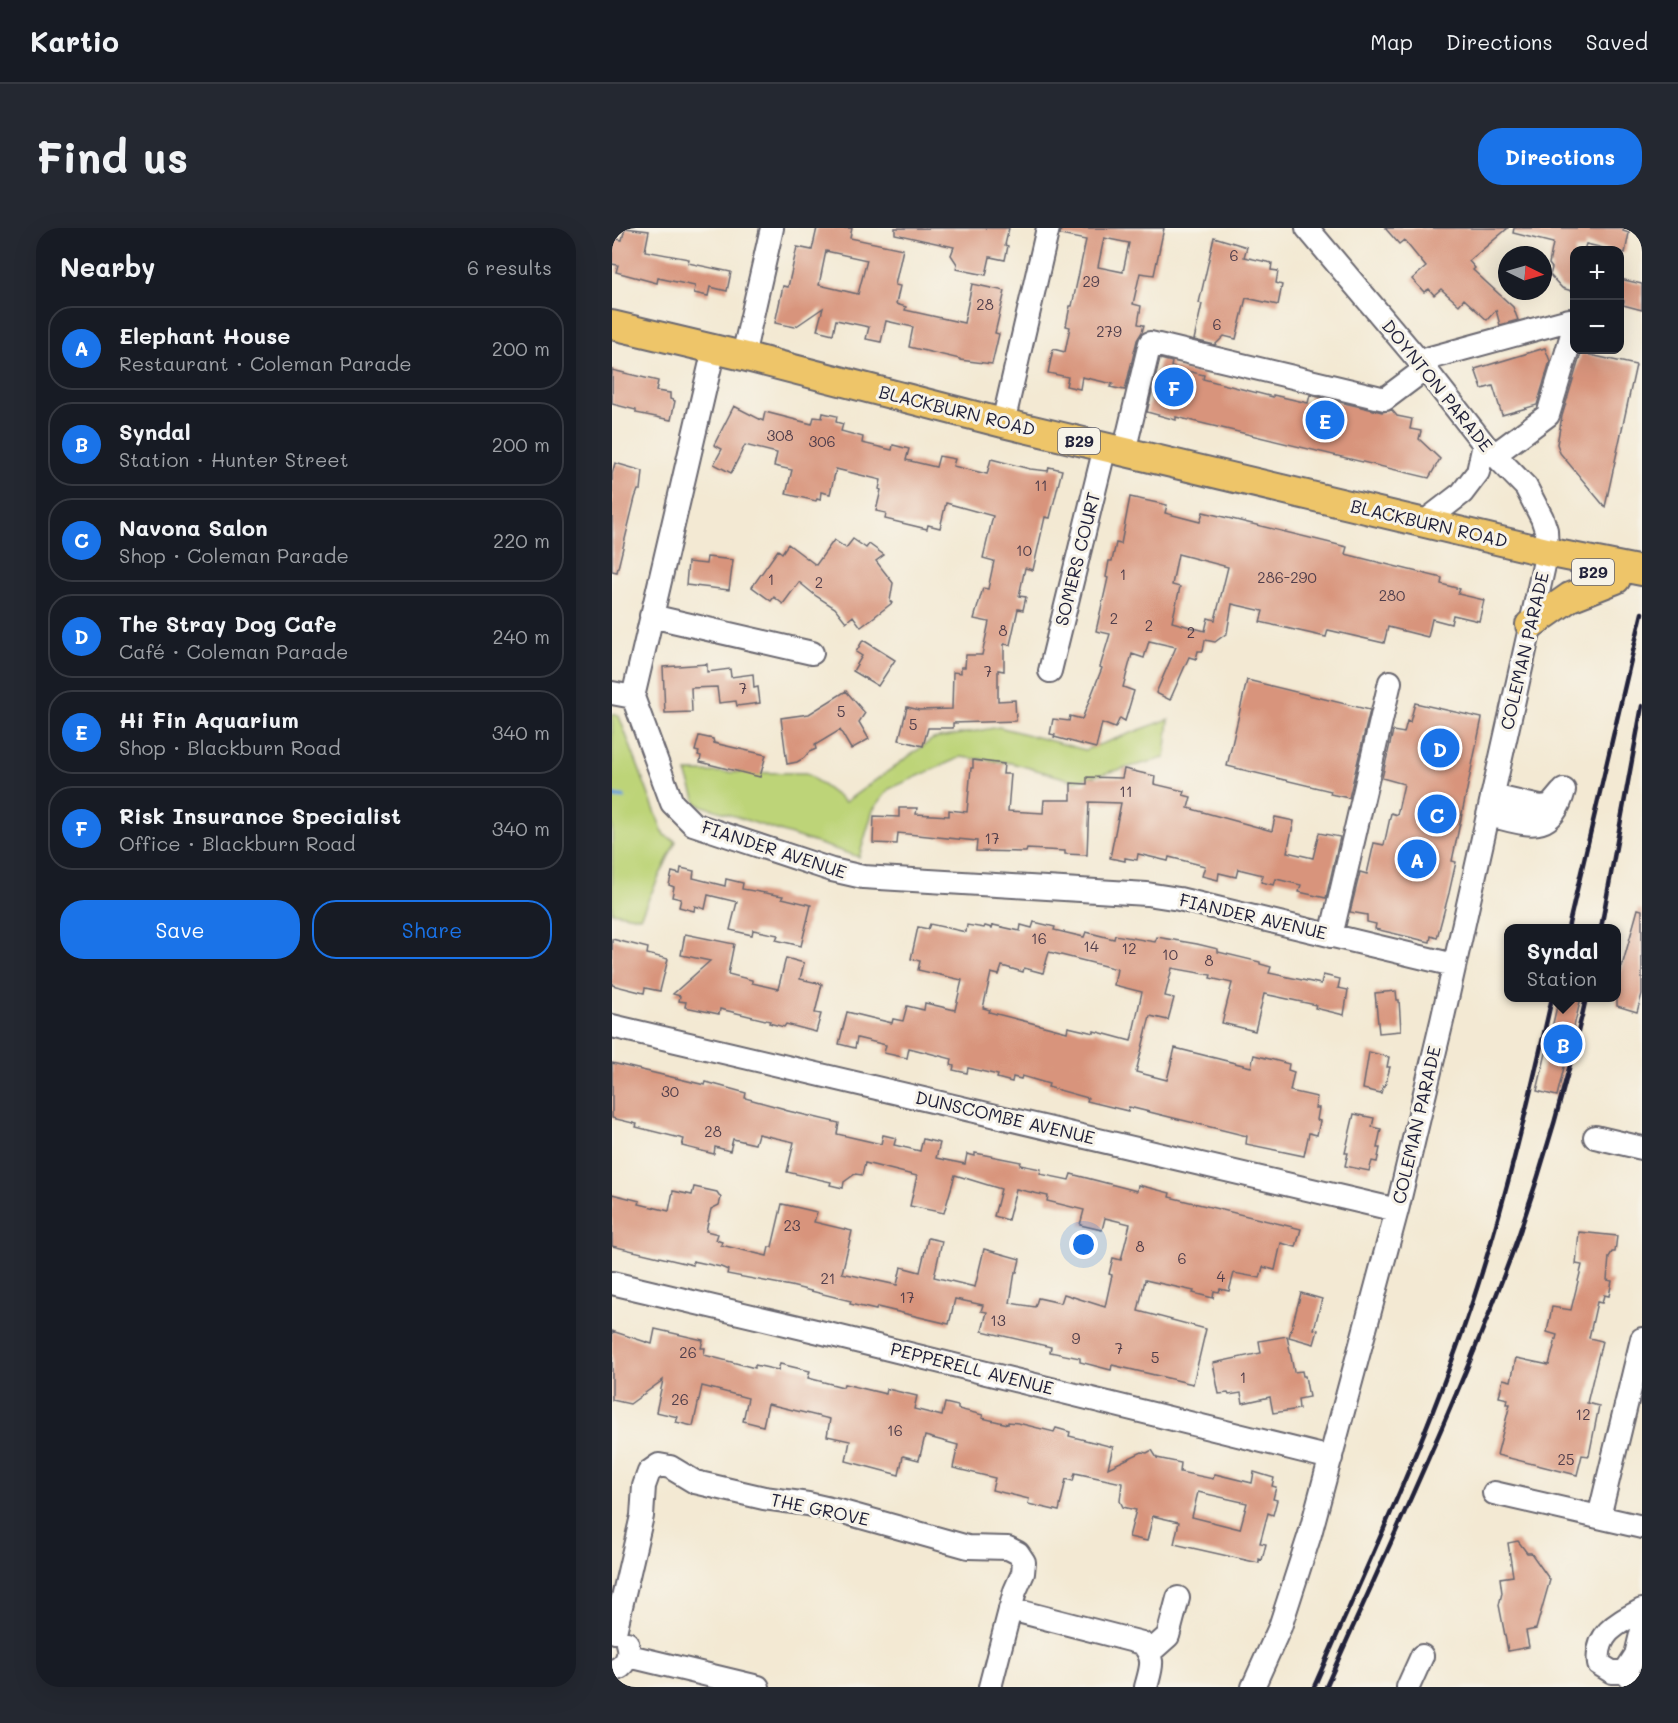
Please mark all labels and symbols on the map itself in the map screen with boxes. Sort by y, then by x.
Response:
house number: 6 [1229,245,1239,265]
north arrow [1498,246,1552,300]
house number: 29 [1082,271,1100,291]
house number: 28 [976,294,994,314]
house number: 6 [1212,314,1222,334]
street label: DOYNTON PARADE [1377,314,1499,457]
house number: 279 [1096,321,1122,341]
pin: F [1154,364,1194,410]
street label: BLACKBURN ROAD [877,379,1038,441]
pin: E [1306,398,1344,442]
house number: 308 [766,425,794,445]
road number: B29 [1058,428,1100,454]
house number: 306 [808,431,836,451]
house number: 11 [1034,475,1048,495]
street label: SOMERS COURT [1049,489,1105,628]
street label: BLACKBURN ROAD [1348,493,1510,553]
house number: 10 [1016,540,1032,560]
road number: B29 [1572,559,1614,585]
house number: 1 [1120,564,1126,584]
house number: 286-290 [1257,567,1317,587]
house number: 1 [768,569,774,589]
street label: COLEMAN PARADE [1494,569,1554,732]
house number: 2 [815,572,823,592]
house number: 280 [1379,585,1405,605]
house number: 2 [1110,608,1118,628]
house number: 2 [1145,615,1153,635]
house number: 8 [998,620,1008,640]
house number: 2 [1187,622,1195,642]
house number: 7 [984,661,992,681]
house number: 7 [739,678,747,698]
house number: 5 [837,701,845,721]
house number: 5 [909,714,917,734]
pin: D [1420,726,1460,770]
house number: 11 [1119,781,1133,801]
pin: C [1418,792,1456,836]
street label: FIANDER AVENUE [699,814,850,884]
house number: 17 [984,828,1000,848]
pin: A [1398,836,1436,882]
street label: FIANDER AVENUE [1177,887,1329,945]
house number: 16 [1031,928,1047,948]
house number: 14 [1083,936,1099,956]
house number: 12 [1121,938,1137,958]
house number: 10 [1162,944,1178,964]
house number: 8 [1204,950,1214,970]
pin: B [1544,1022,1582,1066]
street label: COLEMAN PARADE [1386,1043,1446,1206]
house number: 30 [661,1081,679,1101]
street label: DUNSCOMBE AVENUE [913,1085,1097,1149]
house number: 28 [704,1121,722,1141]
house number: 23 [783,1215,801,1235]
your location [1069,1230,1098,1259]
house number: 8 [1135,1236,1145,1256]
house number: 6 [1177,1248,1187,1268]
house number: 4 [1217,1266,1226,1286]
house number: 21 [820,1268,836,1288]
house number: 17 [899,1287,915,1307]
house number: 13 [990,1310,1006,1330]
house number: 9 [1072,1328,1081,1348]
street label: PEPPERELL AVENUE [888,1336,1056,1400]
house number: 7 [1115,1338,1123,1358]
house number: 26 [679,1342,697,1362]
house number: 5 [1151,1347,1159,1367]
house number: 1 [1240,1367,1246,1387]
house number: 26 [671,1389,689,1409]
house number: 12 [1575,1404,1591,1424]
house number: 16 [887,1420,903,1440]
house number: 25 [1557,1449,1575,1469]
street label: THE GROVE [769,1487,872,1531]

